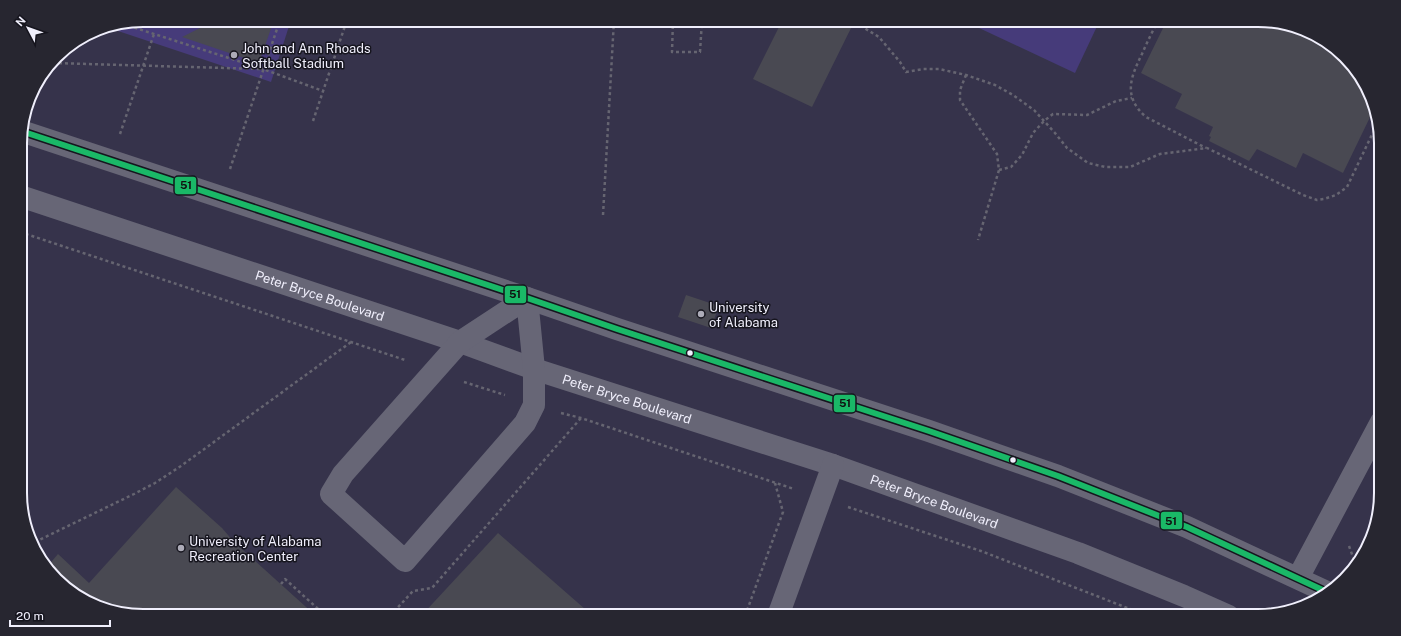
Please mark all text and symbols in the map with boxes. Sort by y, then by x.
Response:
north arrow [8,8,48,48]
text: N [13,14,28,29]
place label: John and Ann Rhoads Softball Stadium [242,41,371,71]
marker: John and Ann Rhoads Softball Stadium [229,50,239,60]
line badge: 51 [174,176,197,195]
text: 51 [180,179,192,191]
street label: Peter Bryce Boulevard [253,268,386,324]
line badge: 51 [504,285,527,304]
text: 51 [509,288,521,300]
place label: University of Alabama [709,300,778,330]
marker: University of Alabama [696,309,706,319]
unlabelled marker [685,348,695,358]
street label: Peter Bryce Boulevard [560,372,693,427]
line badge: 51 [833,394,856,413]
text: 51 [839,397,851,409]
unlabelled marker [1008,455,1018,465]
street label: Peter Bryce Boulevard [868,472,1000,532]
line badge: 51 [1160,511,1183,530]
text: 51 [1165,515,1177,527]
place label: University of Alabama Recreation Center [189,534,321,564]
marker: University of Alabama Recreation Center [176,543,186,553]
scale bar [10,602,110,628]
text: 20 m [16,609,44,623]

